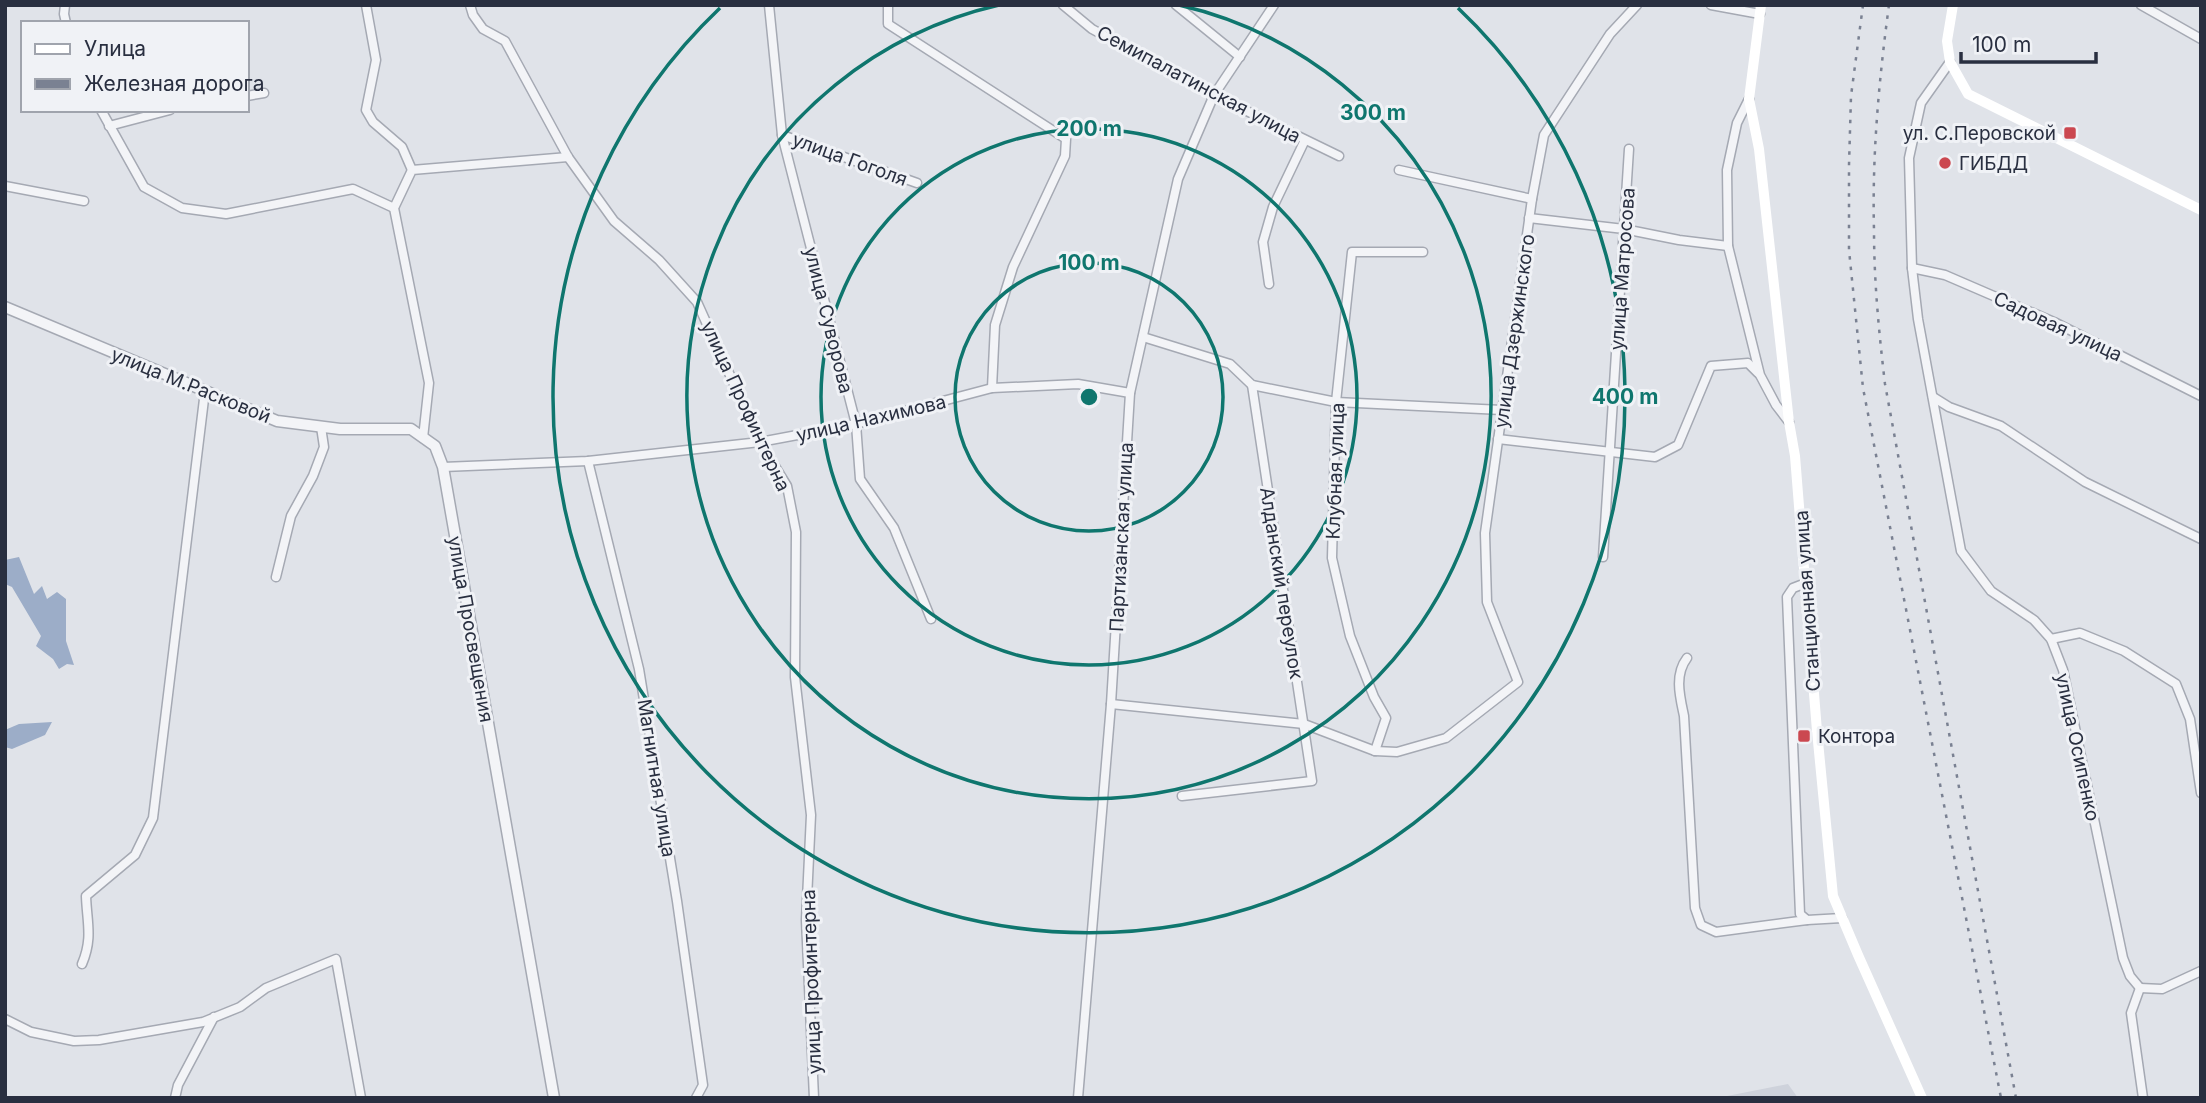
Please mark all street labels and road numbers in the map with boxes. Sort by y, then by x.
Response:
street label: Семипалатинская улица [1093,21,1305,148]
street label: улица Гоголя [789,128,911,191]
street label: улица Матросова [1605,187,1640,351]
street label: улица Дзержинского [1489,232,1540,430]
street label: улица Суворова [799,244,858,396]
street label: Садовая улица [1990,287,2126,366]
street label: улица Профинтерна [696,317,795,495]
street label: улица М.Расковой [108,343,274,428]
street label: улица Нахимова [794,390,948,447]
street label: Клубная улица [1322,402,1349,540]
street label: Партизанская улица [1105,442,1138,632]
street label: Алданский переулок [1255,486,1308,681]
street label: Станционная улица [1790,510,1825,692]
street label: улица Просвещения [443,534,498,724]
street label: улица Осипенко [2051,671,2104,823]
street label: Магнитная улица [633,697,680,859]
street label: улица Профинтерна [797,889,826,1075]

